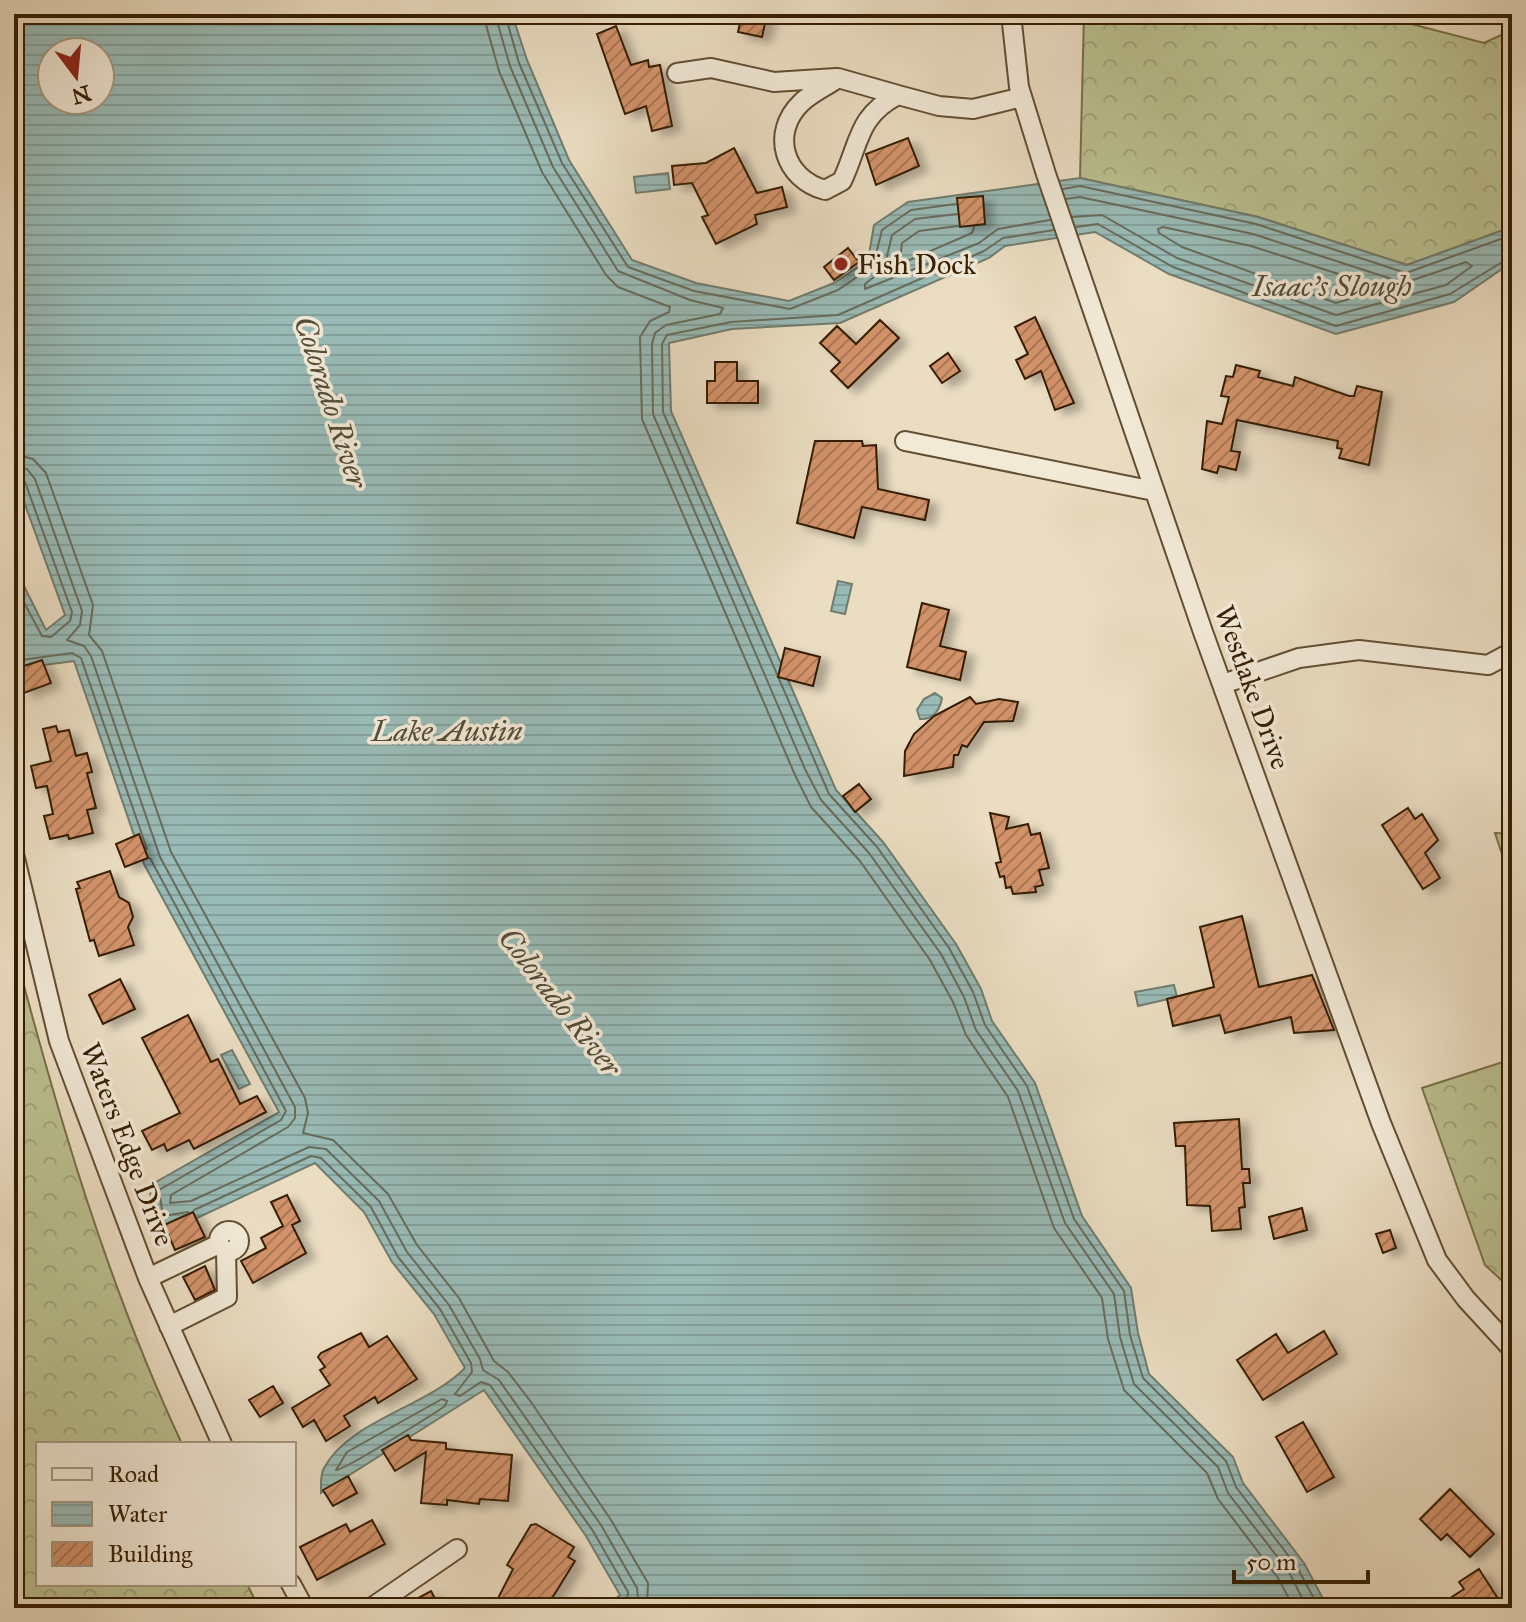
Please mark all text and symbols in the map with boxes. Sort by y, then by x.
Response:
north arrow [36,36,116,116]
text: N [68,79,94,110]
place label: Fish Dock [857,247,976,282]
marker: Fish Dock [832,255,850,273]
water label: Isaac's Slough [1251,268,1412,304]
water label: Colorado River [286,312,376,494]
street label: Westlake Drive [1207,600,1298,774]
water label: Lake Austin [370,713,523,749]
water label: Colorado River [491,921,630,1085]
street label: Waters Edge Drive [73,1038,182,1251]
legend [36,1442,296,1586]
text: Road [108,1459,159,1489]
text: Water [108,1499,167,1529]
scale bar [1234,1534,1368,1584]
text: Building [108,1539,193,1569]
text: 50 m [1246,1547,1296,1577]

